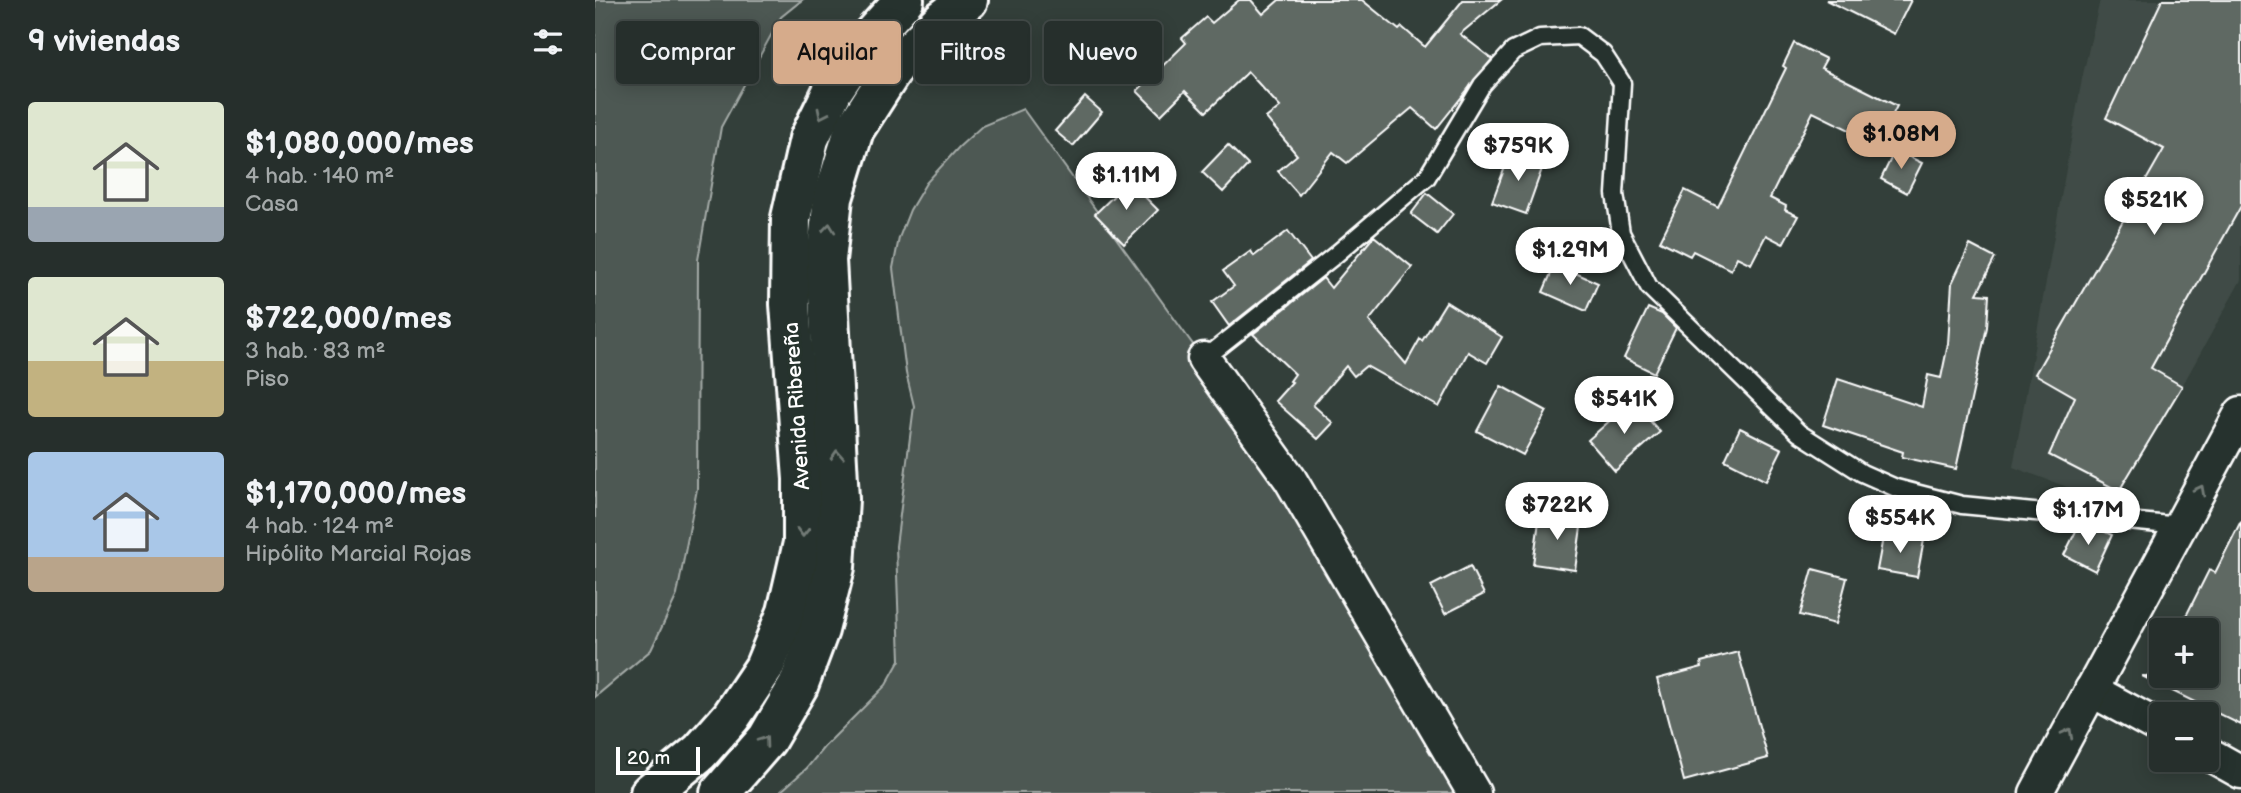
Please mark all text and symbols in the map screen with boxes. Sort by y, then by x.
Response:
chip: Comprar [616,21,759,84]
chip: Alquilar [773,21,901,84]
chip: Filtros [915,21,1030,84]
chip: Nuevo [1044,21,1162,84]
icon: filters [529,23,567,61]
text: 9 viviendas [28,24,180,60]
one-way arrow [816,107,830,119]
pin: $1.08M [1844,111,1958,171]
text: $1.08M [1862,120,1940,148]
pin: $759K [1469,124,1567,183]
text: $1,080,000/mes [245,126,474,162]
icon: home [84,130,168,214]
text: $759K [1483,132,1553,160]
pin: $1.11M [1069,152,1183,212]
text: $1.11M [1091,161,1161,189]
text: 4 hab. · 140 m² [245,162,394,190]
pin: $521K [2105,177,2203,237]
text: $521K [2120,186,2188,214]
text: Casa [245,190,299,218]
one-way arrow [822,223,837,234]
pin: $1.29M [1513,228,1627,287]
text: $1.29M [1532,236,1608,264]
text: $722,000/mes [245,301,452,337]
icon: home [84,305,168,389]
street label: Avenida Ribereña [779,321,815,491]
text: 3 hab. · 83 m² [245,337,385,365]
text: Piso [245,365,289,393]
pin: $541K [1575,376,1673,436]
text: $541K [1591,385,1657,413]
one-way arrow [829,450,844,461]
text: $1,170,000/mes [245,476,466,512]
icon: home [84,480,168,564]
pin: $722K [1508,482,1606,542]
one-way arrow [2191,484,2205,497]
pin: $1.17M [2031,488,2145,547]
text: $722K [1521,491,1593,519]
pin: $554K [1851,496,1949,555]
text: $1.17M [2052,496,2124,524]
text: $554K [1865,504,1935,532]
text: 4 hab. · 124 m² [245,512,394,540]
one-way arrow [795,527,810,538]
text: Hipólito Marcial Rojas [245,540,471,568]
map controls [2149,618,2219,772]
button: + [2149,618,2219,688]
button: − [2149,702,2219,772]
one-way arrow [2060,728,2074,740]
one-way arrow [756,736,769,749]
scale bar [616,744,700,776]
text: 20 m [627,747,670,770]

